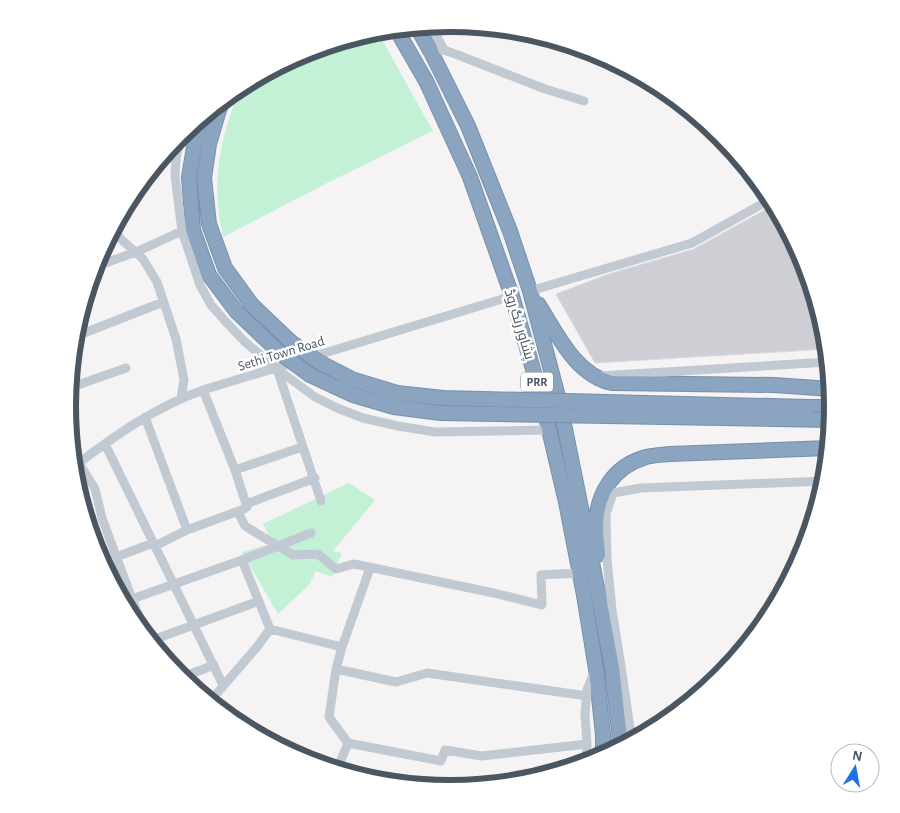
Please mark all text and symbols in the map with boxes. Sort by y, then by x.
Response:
street label: پشاور رنگ روڈ [500,287,536,362]
street label: Sethi Town Road [236,334,326,374]
road number: PRR [521,372,553,392]
north arrow [830,743,880,793]
text: N [851,748,863,764]

